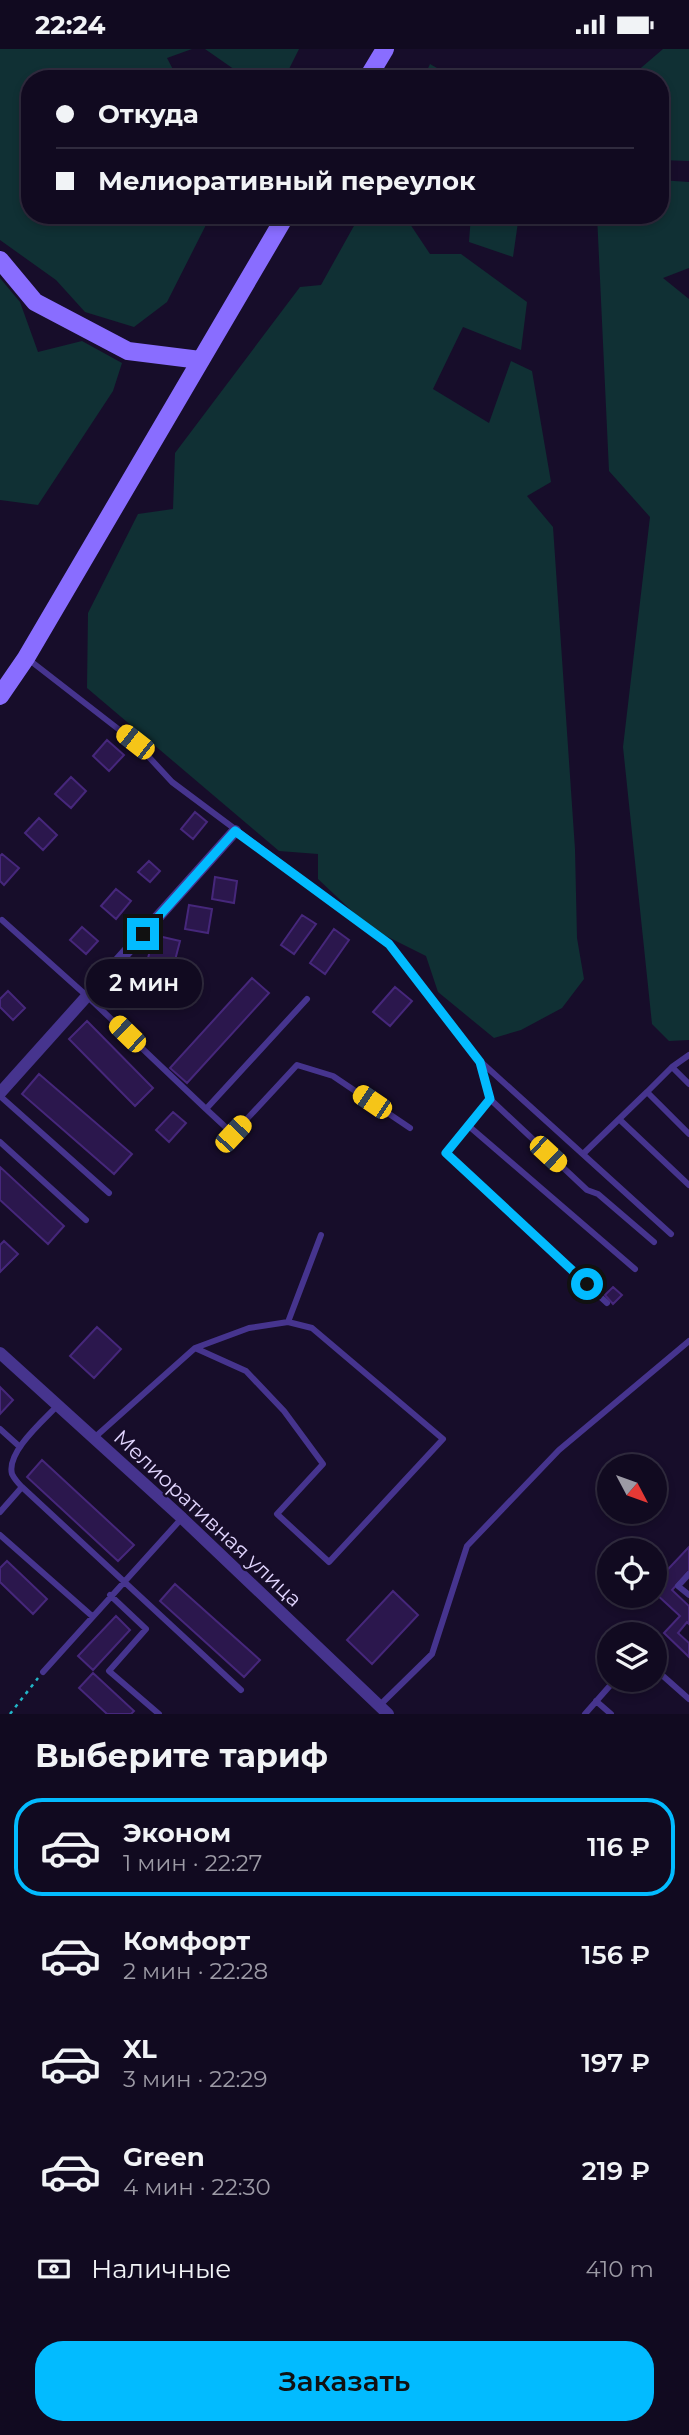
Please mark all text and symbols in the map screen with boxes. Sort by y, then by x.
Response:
text: 22:24 [35,9,105,41]
text: Откуда [98,98,199,130]
text: Мелиоративный переулок [98,165,476,197]
car [112,721,159,763]
route end [127,918,159,950]
callout: 2 мин [85,959,201,1008]
text: 2 мин [109,969,179,997]
car [105,1012,150,1056]
car [349,1082,396,1122]
car [211,1111,256,1157]
car [526,1132,571,1176]
route start [571,1268,603,1300]
street label: Мелиоративная улица [109,1424,307,1612]
north arrow [597,1454,667,1524]
map controls [597,1454,667,1692]
button: locate [597,1538,667,1608]
button: layers [597,1622,667,1692]
text: Выберите тариф [35,1736,328,1775]
icon: car [39,1816,102,1879]
text: Эконом [123,1817,231,1849]
text: 116 ₽ [587,1831,650,1863]
text: 1 мин · 22:27 [123,1849,262,1877]
icon: car [39,1924,102,1987]
text: Комфорт [123,1925,250,1957]
text: 156 ₽ [582,1939,650,1971]
text: 2 мин · 22:28 [123,1957,268,1985]
icon: car [39,2032,102,2095]
text: XL [123,2033,157,2065]
text: 197 ₽ [581,2047,650,2079]
text: 3 мин · 22:29 [123,2065,267,2093]
icon: car [39,2140,102,2203]
text: Green [123,2141,205,2173]
text: 219 ₽ [582,2155,650,2187]
text: 4 мин · 22:30 [123,2173,271,2201]
icon: cash [35,2250,73,2288]
text: Наличные [91,2253,231,2285]
text: 410 m [585,2255,654,2283]
button: Заказать [35,2341,654,2421]

